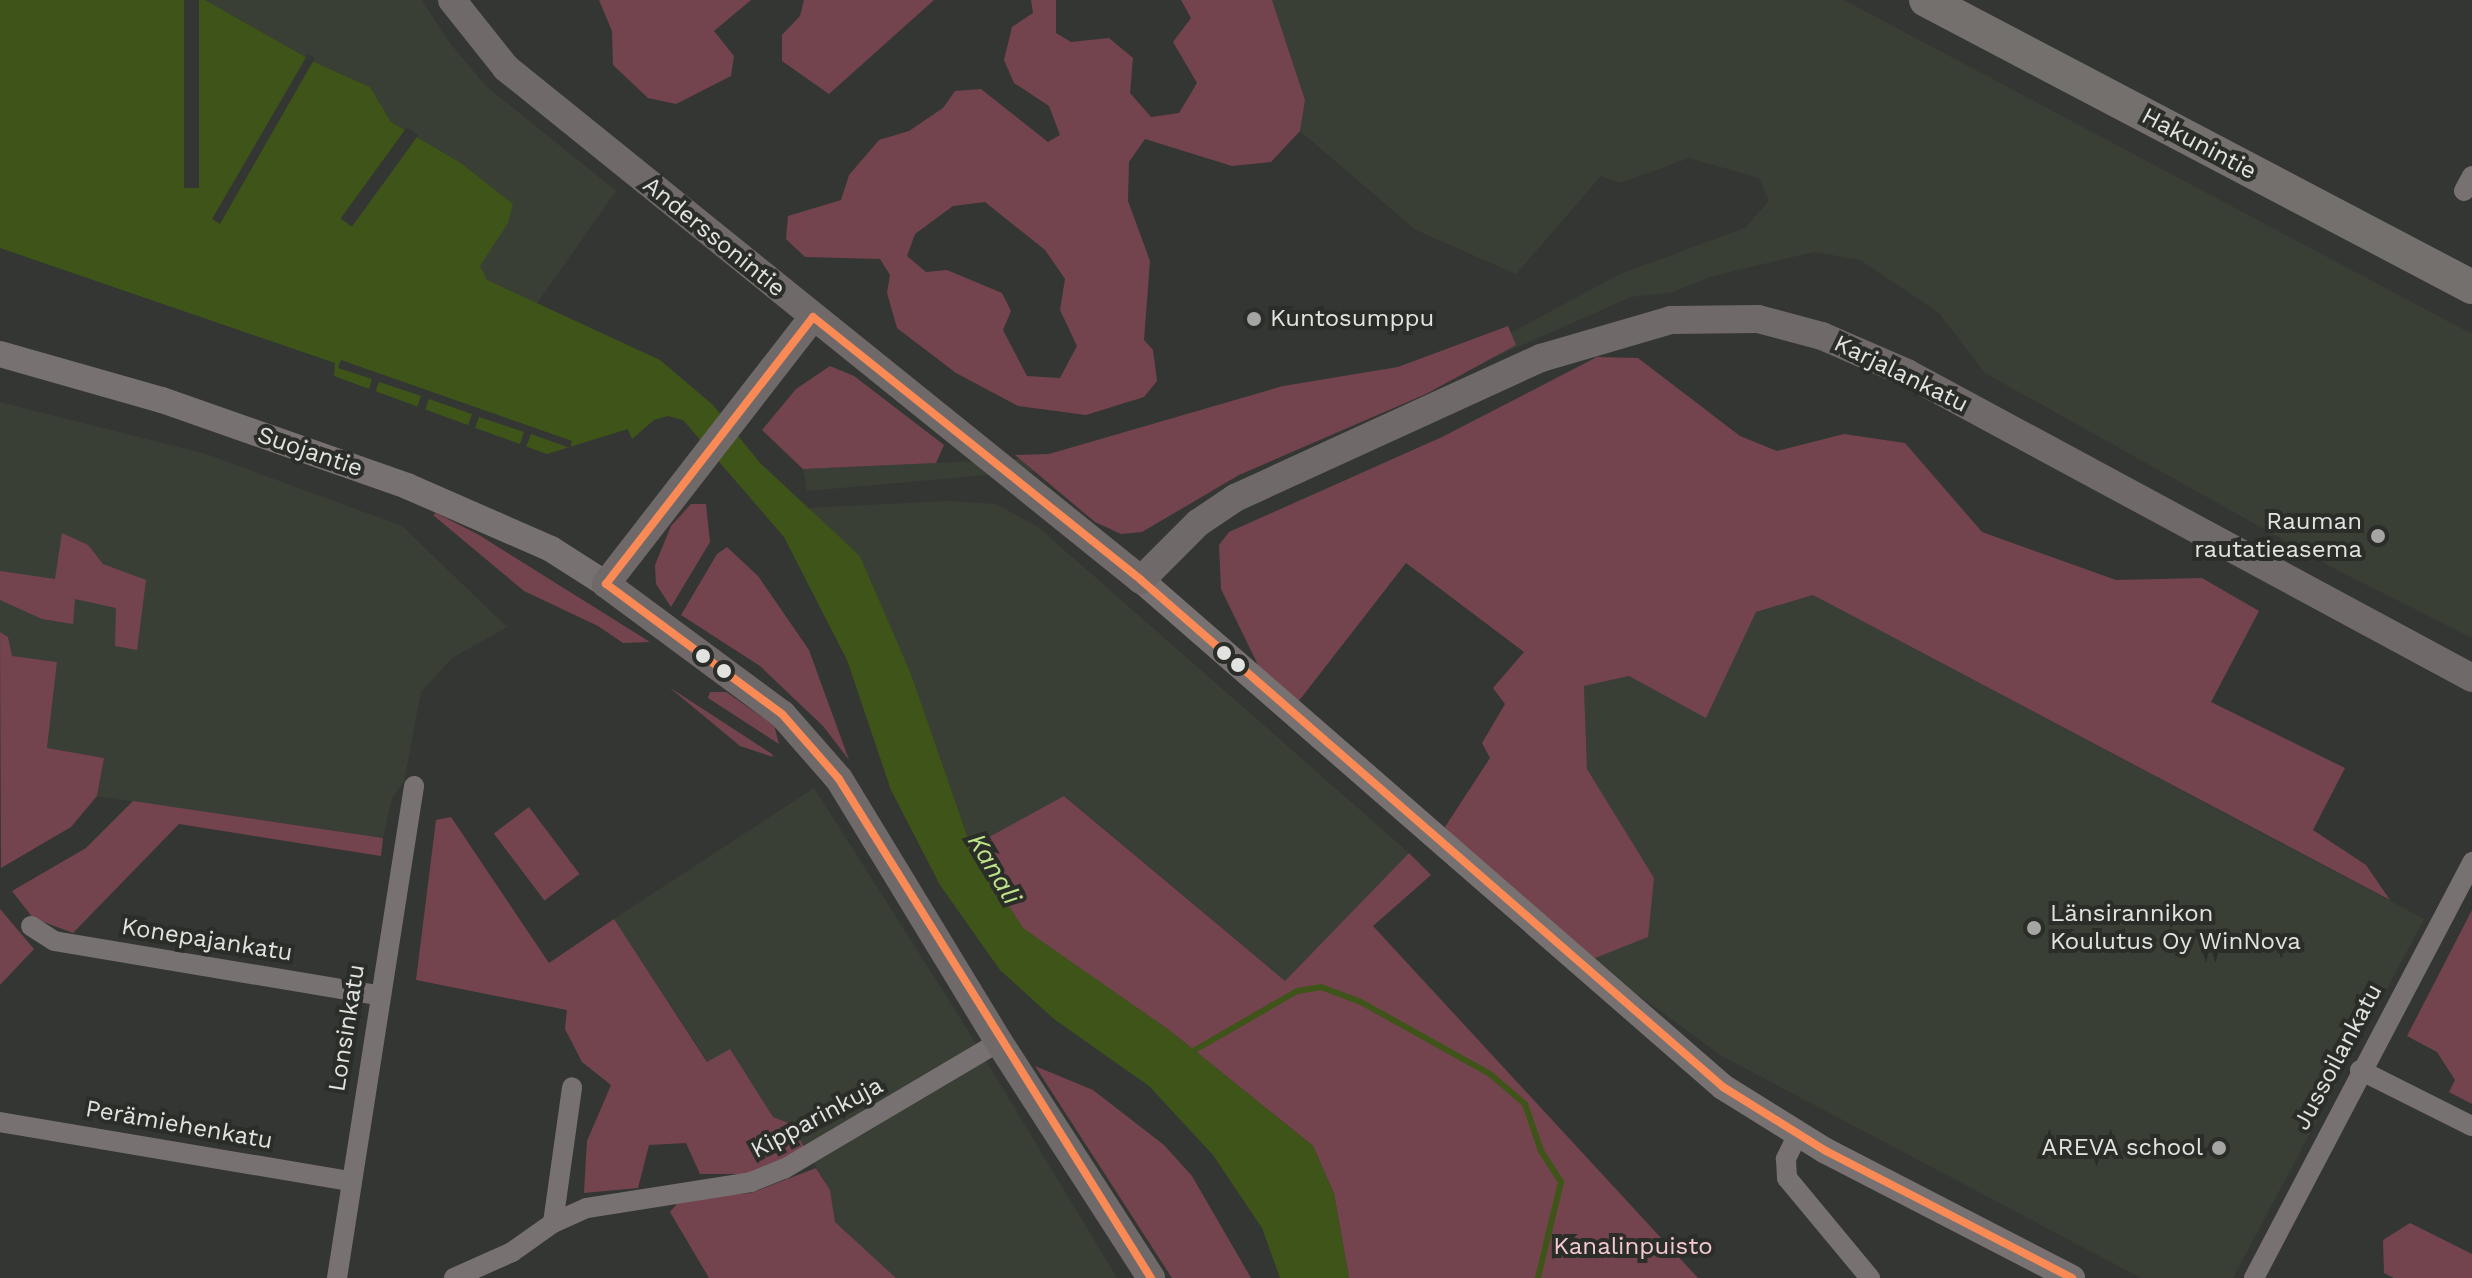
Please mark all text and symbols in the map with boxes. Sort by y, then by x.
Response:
street label: Hakunintie [2137,102,2261,186]
street label: Anderssonintie [637,171,791,303]
place label: Kuntosumppu [1270,305,1434,333]
marker: Kuntosumppu [1245,310,1263,328]
street label: Karjalankatu [1829,329,1973,419]
street label: Suojantie [254,421,366,483]
place label: Rauman rautatieasema [2194,508,2362,564]
marker: Rauman rautatieasema [2369,527,2387,545]
unlabelled marker [1216,645,1232,661]
unlabelled marker [695,648,711,664]
unlabelled marker [1230,657,1246,673]
unlabelled marker [716,663,732,679]
water label: Kanali [961,828,1027,910]
place label: Länsirannikon Koulutus Oy WinNova [2050,900,2302,956]
street label: Konepajankatu [119,912,295,968]
marker: Länsirannikon Koulutus Oy WinNova [2025,919,2043,937]
street label: Lonsinkatu [323,962,371,1094]
street label: Jussoilankatu [2287,979,2389,1135]
street label: Kipparinkuja [746,1071,888,1165]
street label: Perämiehenkatu [83,1094,275,1156]
place label: AREVA school [2041,1134,2203,1162]
marker: AREVA school [2210,1139,2228,1157]
park label: Kanalinpuisto [1553,1233,1713,1261]

